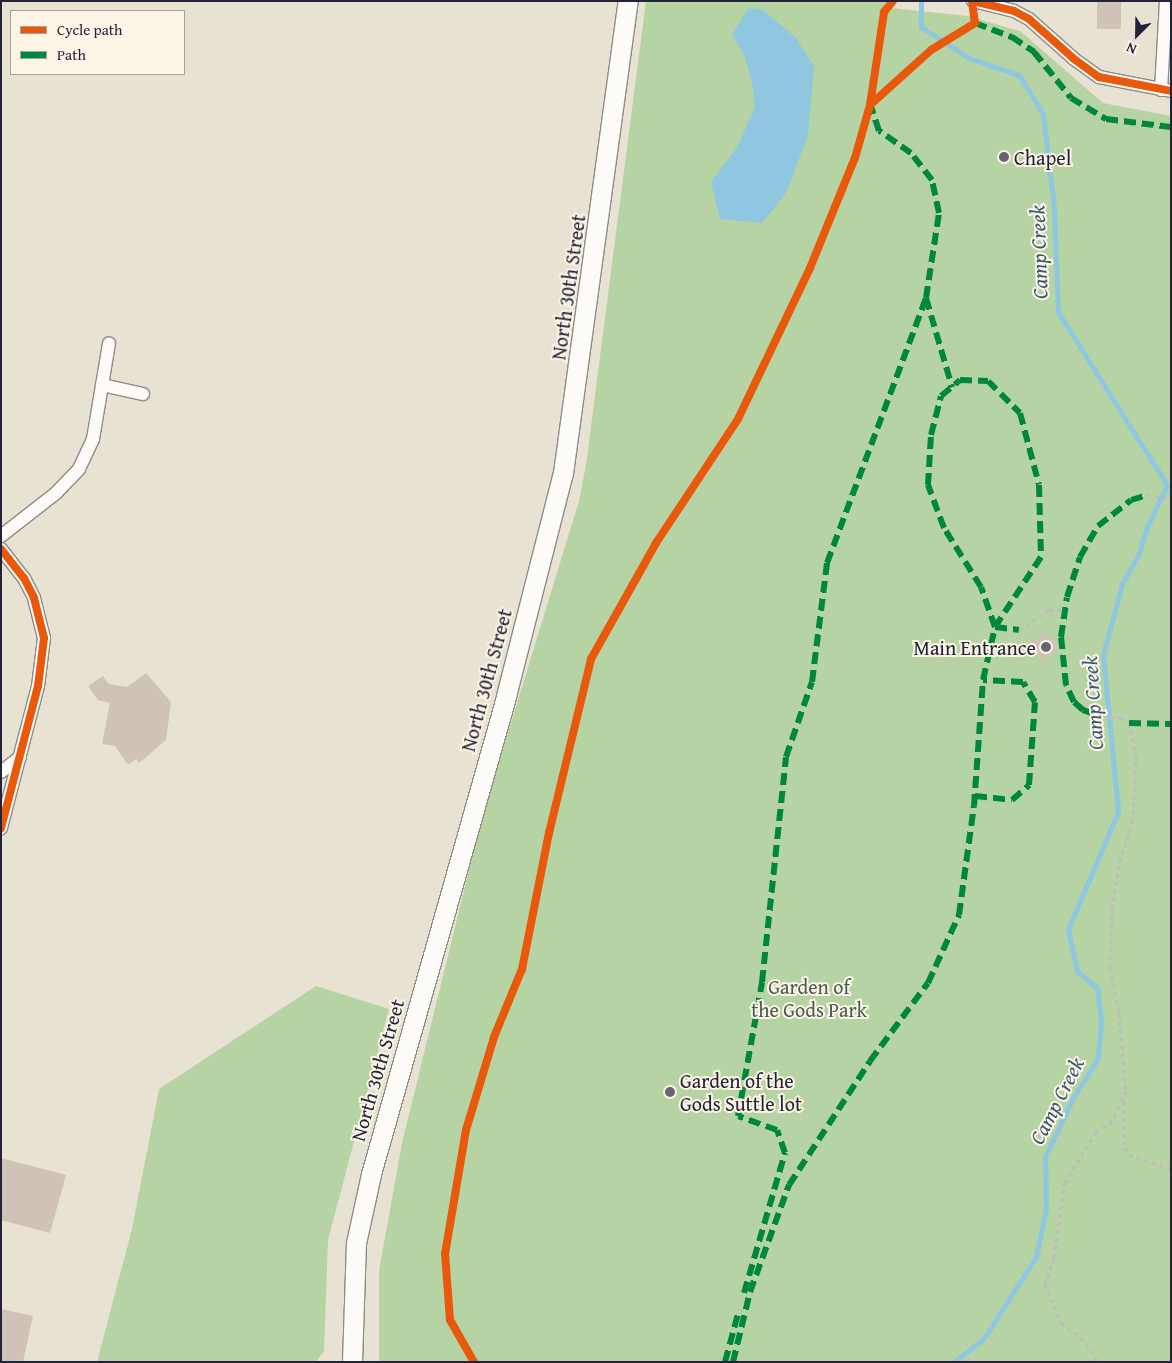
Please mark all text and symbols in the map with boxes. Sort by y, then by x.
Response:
legend [10,10,185,75]
north arrow [1112,10,1162,60]
text: Cycle path [57,19,123,40]
text: N [1123,38,1139,60]
text: Path [57,44,86,65]
place label: Chapel [1014,145,1071,169]
marker: Chapel [998,151,1010,163]
water label: Camp Creek [1025,205,1053,299]
street label: North 30th Street [546,213,590,361]
street label: North 30th Street [455,606,517,754]
place label: Main Entrance [914,635,1036,659]
marker: Main Entrance [1040,641,1052,653]
water label: Camp Creek [1077,655,1109,751]
park label: Garden of the Gods Park [751,974,867,1021]
street label: North 30th Street [345,996,409,1144]
water label: Camp Creek [1024,1053,1090,1149]
place label: Garden of the Gods Suttle lot [680,1068,802,1115]
marker: Garden of the Gods Suttle lot [664,1086,676,1098]

